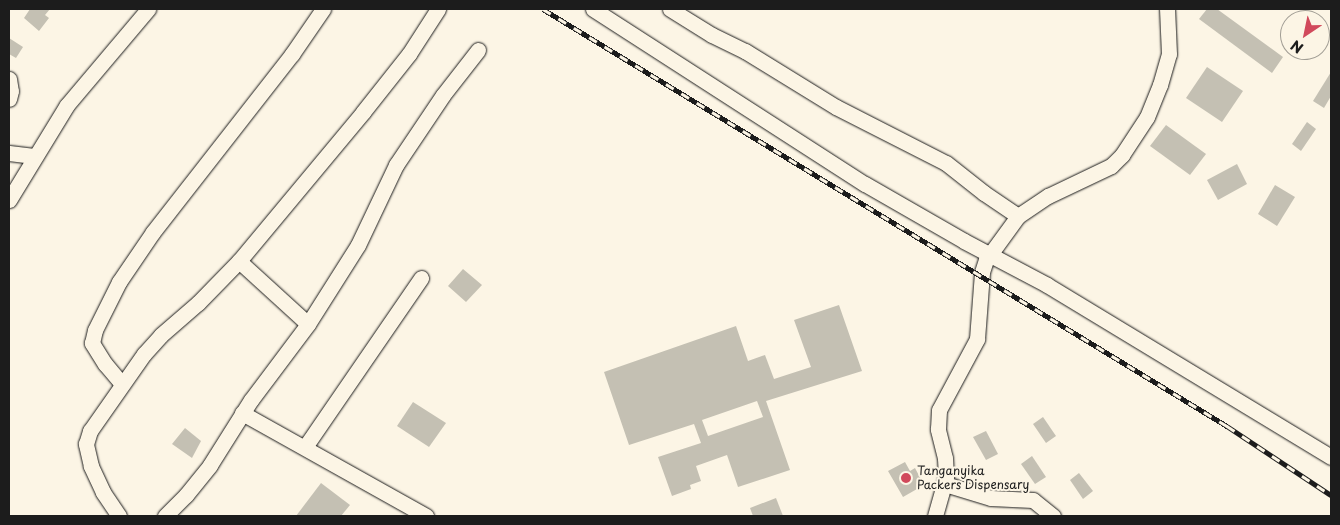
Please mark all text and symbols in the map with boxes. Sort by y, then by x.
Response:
north arrow [1280,10,1330,60]
text: N [1286,35,1307,59]
place label: Tanganyika Packers Dispensary [917,464,1030,492]
marker: Tanganyika Packers Dispensary [899,471,913,485]

